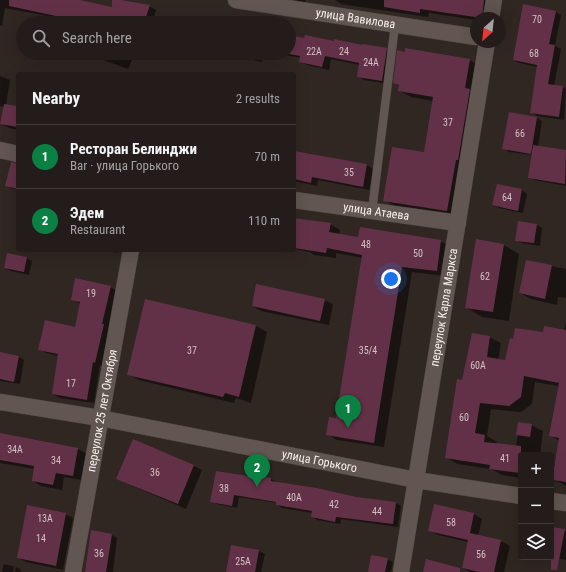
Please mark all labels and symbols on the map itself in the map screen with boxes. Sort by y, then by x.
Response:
street label: улица Вавилова [315,5,397,32]
north arrow [470,12,506,48]
house number: 70 [532,14,542,25]
house number: 22А [306,46,322,57]
house number: 24 [339,46,349,57]
house number: 68 [529,48,539,59]
house number: 24А [363,57,379,68]
house number: 37 [443,117,453,128]
house number: 66 [515,128,525,139]
house number: 35 [344,167,354,178]
house number: 64 [502,192,512,203]
street label: улица Атаева [342,200,410,223]
house number: 48 [361,239,371,250]
street label: переулок Карла Маркса [427,247,460,367]
house number: 50 [413,248,423,259]
your location [381,269,401,289]
house number: 62 [480,271,490,282]
house number: 19 [86,288,96,299]
house number: 37 [187,345,197,356]
house number: 35/4 [359,345,377,356]
street label: переулок 25 лет Октября [84,348,120,473]
house number: 60А [470,360,486,371]
house number: 17 [66,378,76,389]
pin: 1 [335,395,361,428]
house number: 60 [459,412,469,423]
house number: 34А [7,444,23,455]
street label: улица Горького [281,447,358,475]
house number: 41 [500,453,510,464]
pin: 2 [244,454,270,487]
house number: 34 [51,455,61,466]
house number: 36 [150,467,160,478]
house number: 38 [219,483,229,494]
house number: 40А [286,492,302,503]
house number: 42 [329,499,339,510]
house number: 44 [372,506,382,517]
house number: 13А [37,513,53,524]
house number: 58 [446,517,456,528]
house number: 14 [36,533,46,544]
house number: 36 [94,548,104,559]
house number: 56 [476,549,486,560]
house number: 25А [235,556,251,567]

